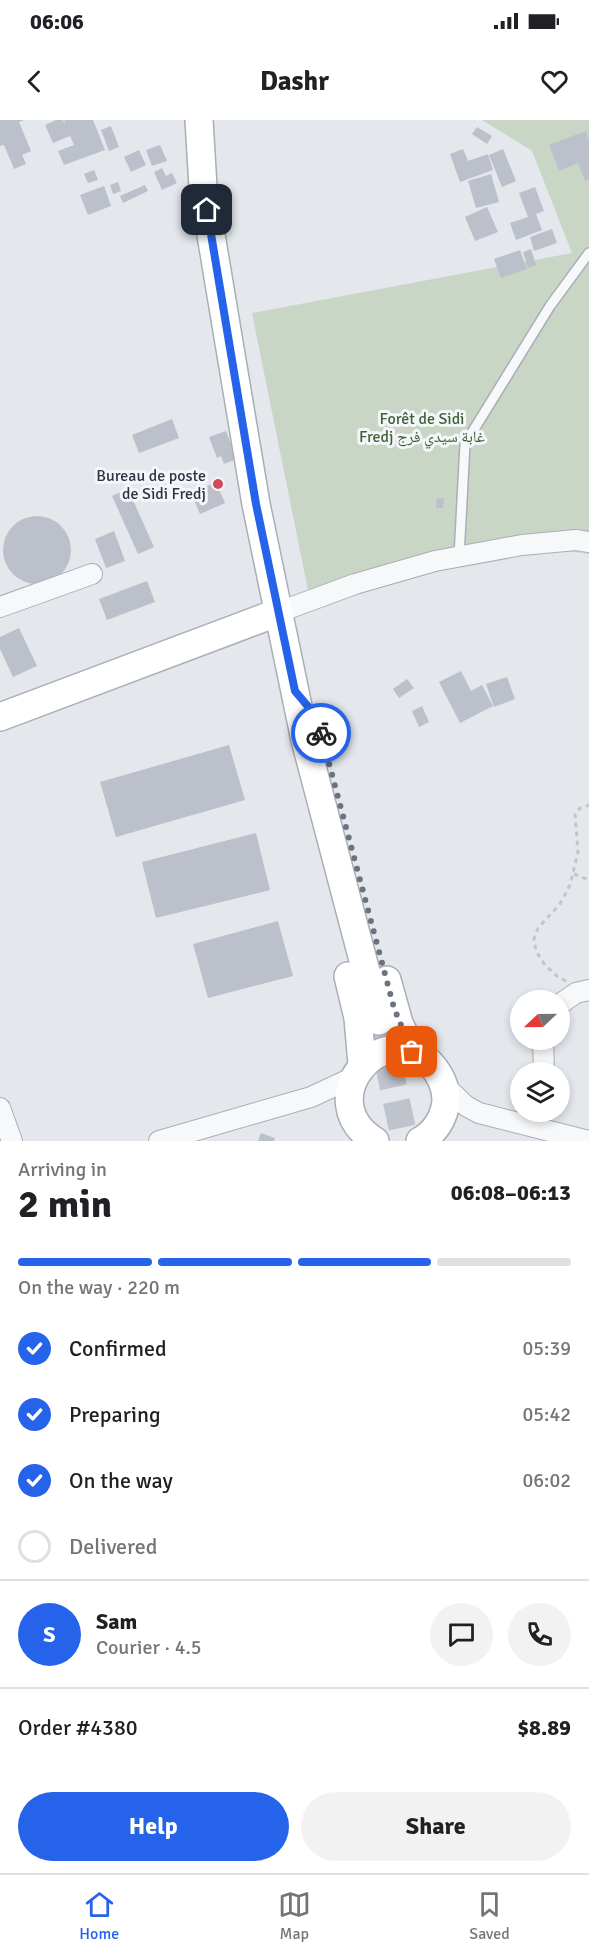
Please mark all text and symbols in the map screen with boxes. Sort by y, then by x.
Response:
text: 06:06 [30,8,84,35]
icon: back [18,65,51,98]
text: Dashr [260,65,329,98]
icon: heart [538,65,571,98]
pin [181,184,232,235]
icon: home [190,193,223,226]
park label: Forêt de Sidi Fredj غابة سيدي فرج [359,409,485,449]
place label: Bureau de poste de Sidi Fredj [96,466,206,504]
marker: Bureau de poste de Sidi Fredj [211,477,225,491]
courier [291,703,351,763]
icon: bike [305,717,338,750]
north arrow [510,990,570,1050]
map controls [510,990,570,1122]
pin [386,1026,437,1077]
icon: bag [395,1035,428,1068]
button: layers [510,1062,570,1122]
text: Arriving in [18,1157,107,1182]
text: 06:08–06:13 [451,1179,571,1206]
text: 2 min [18,1180,112,1228]
text: On the way · 220 m [18,1275,180,1300]
icon: check [18,1332,51,1365]
text: Confirmed [69,1335,167,1362]
text: 05:39 [522,1336,571,1361]
icon: check [18,1398,51,1431]
text: Preparing [69,1401,161,1428]
text: 05:42 [522,1402,571,1427]
icon: check [18,1464,51,1497]
text: On the way [69,1467,173,1494]
text: 06:02 [522,1468,571,1493]
text: Delivered [69,1533,157,1560]
button: chat [430,1603,493,1666]
button: phone [508,1603,571,1666]
text: Sam [96,1608,137,1635]
text: S [43,1621,56,1648]
text: Courier · 4.5 [96,1635,202,1660]
text: Order #4380 [18,1714,138,1741]
text: $8.89 [517,1714,571,1741]
button: Help [18,1792,289,1861]
button: Share [301,1792,571,1861]
tab: Home [79,1888,119,1944]
tab: Map [278,1888,311,1944]
tab: Saved [469,1888,510,1944]

